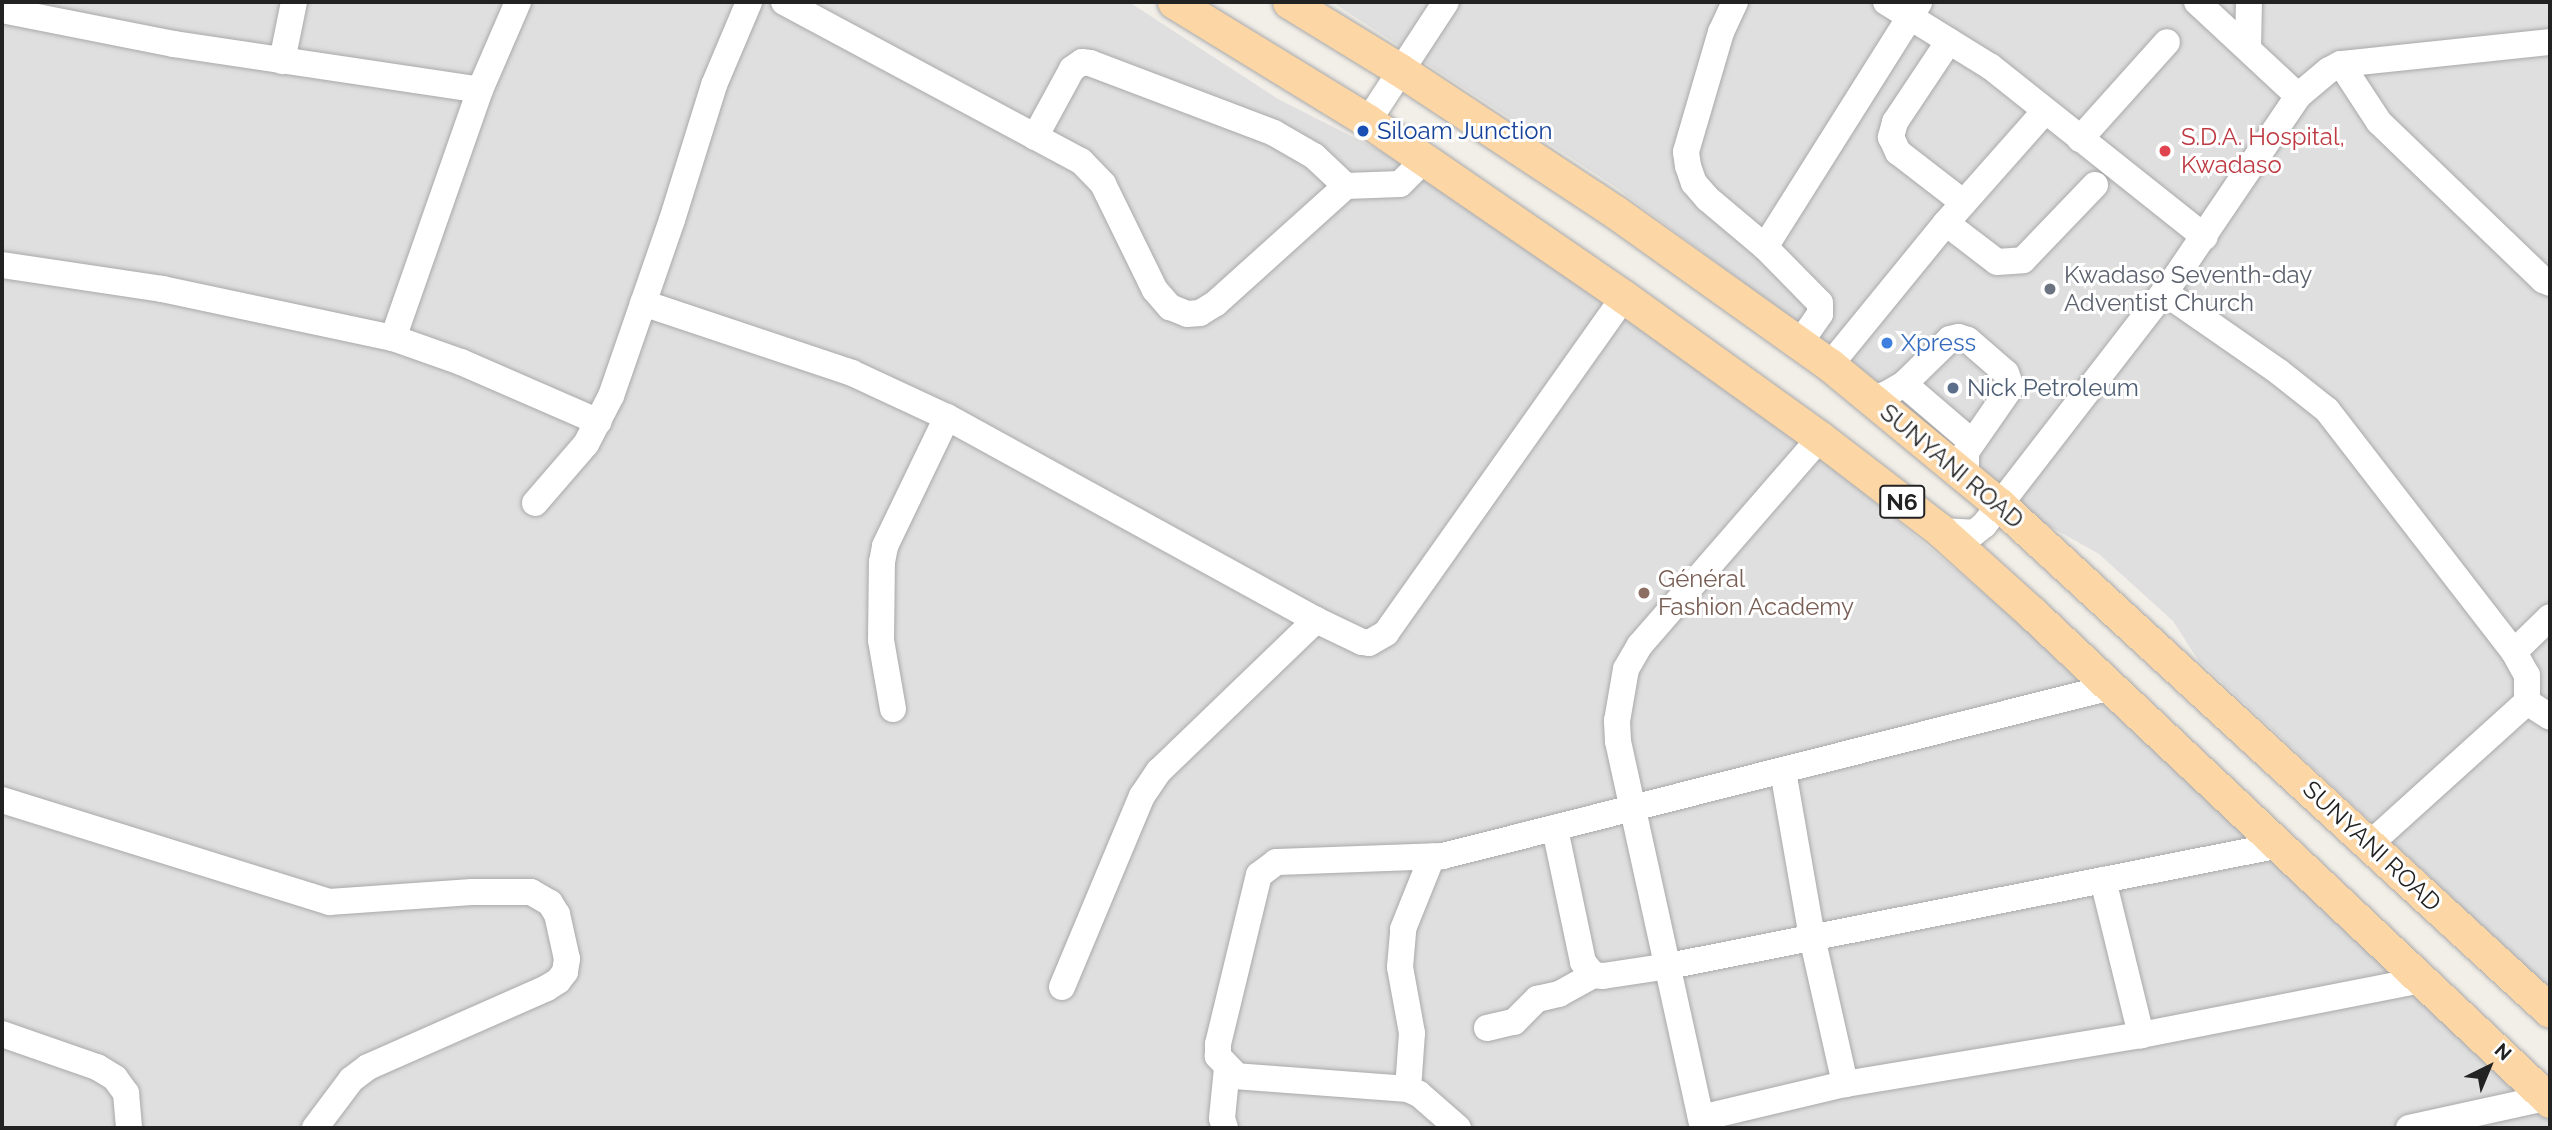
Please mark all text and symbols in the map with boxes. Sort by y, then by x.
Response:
place label: Siloam Junction [1377,117,1553,145]
marker: Siloam Junction [1355,123,1371,139]
place label: S.D.A. Hospital, Kwadaso [2181,123,2345,179]
marker: S.D.A. Hospital, Kwadaso [2155,141,2175,161]
place label: Kwadaso Seventh-day Adventist Church [2064,261,2312,317]
marker: Kwadaso Seventh-day Adventist Church [2042,281,2058,297]
place label: Xpress [1901,329,1976,357]
marker: Xpress [1879,335,1895,351]
place label: Nick Petroleum [1967,374,2139,402]
marker: Nick Petroleum [1945,380,1961,396]
street label: SUNYANI ROAD [1874,398,2030,534]
road number: N6 [1878,482,1926,522]
place label: Général Fashion Academy [1658,565,1855,621]
marker: Général Fashion Academy [1636,585,1652,601]
street label: SUNYANI ROAD [2297,775,2447,917]
north arrow [2454,1032,2524,1102]
text: N [2491,1039,2516,1065]

